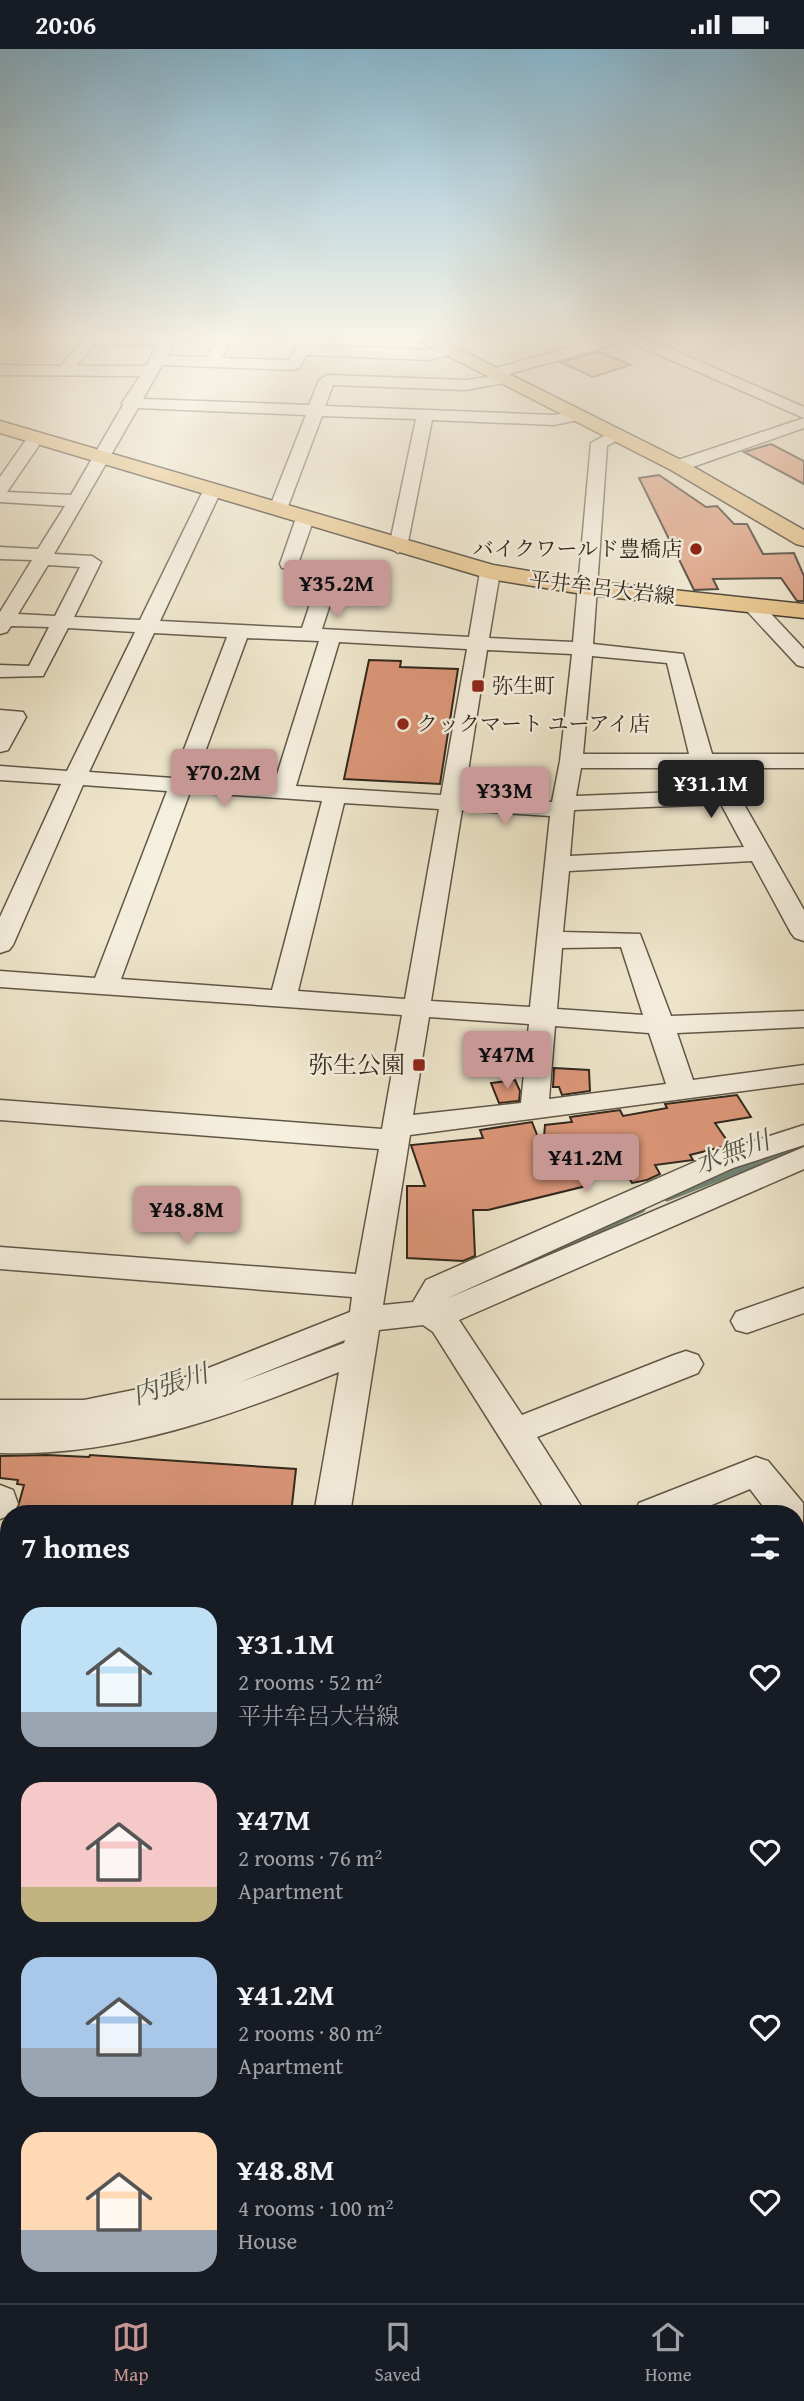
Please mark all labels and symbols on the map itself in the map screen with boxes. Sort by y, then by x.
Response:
place label: バイクワールド豊橋店 [473,533,682,564]
marker: バイクワールド豊橋店 [688,541,704,557]
pin: ¥35.2M [280,561,394,620]
street label: 平井牟呂大岩線 [527,563,677,612]
place label: 弥生町 [492,670,555,701]
marker: 弥生町 [470,678,486,694]
place label: クックマート ユーアイ店 [417,708,650,739]
marker: クックマート ユーアイ店 [395,716,411,732]
pin: ¥70.2M [167,749,281,809]
pin: ¥31.1M [654,761,768,820]
pin: ¥33M [464,767,546,827]
pin: ¥47M [466,1031,548,1091]
place label: 弥生公園 [309,1047,405,1082]
marker: 弥生公園 [411,1057,427,1073]
water label: 水無川 [689,1119,778,1183]
pin: ¥41.2M [529,1135,643,1194]
pin: ¥48.8M [130,1187,244,1246]
water label: 内張川 [127,1352,216,1414]

